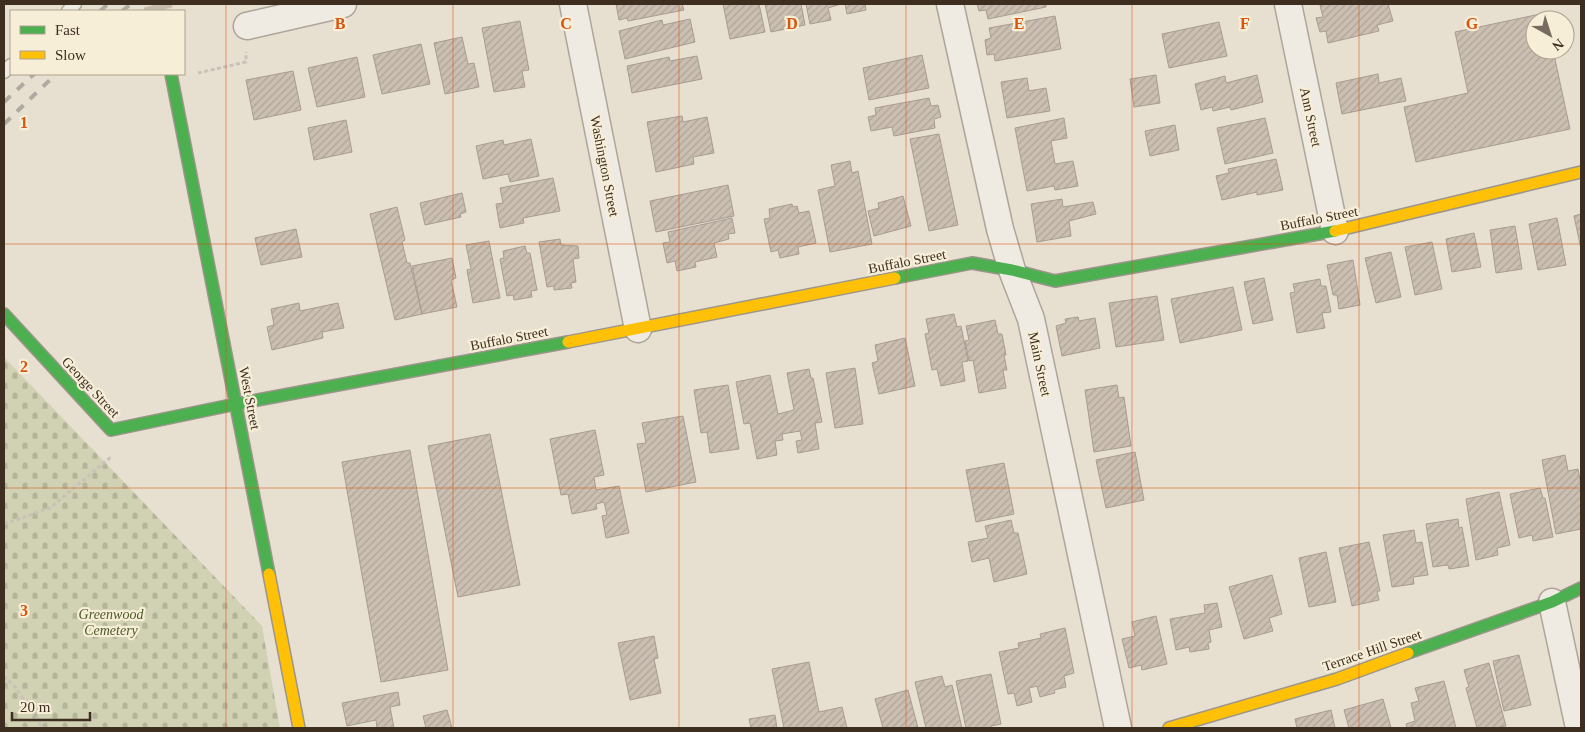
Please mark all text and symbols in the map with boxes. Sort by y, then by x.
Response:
legend [10,10,185,75]
north arrow [1525,10,1575,60]
text: B [335,15,346,32]
text: C [560,15,572,32]
text: D [786,15,798,32]
text: E [1014,15,1024,32]
text: F [1240,15,1250,32]
text: G [1466,15,1479,32]
text: Fast [55,22,81,38]
text: N [1549,36,1567,54]
text: Slow [55,47,86,63]
street label: Ann Street [1297,86,1324,148]
text: 1 [20,114,28,131]
street label: Washington Street [587,114,622,218]
street label: Buffalo Street [1279,204,1359,233]
street label: Buffalo Street [867,247,947,276]
street label: Buffalo Street [469,324,549,353]
street label: Main Street [1025,330,1054,398]
street label: George Street [59,354,122,421]
text: 2 [20,358,28,375]
street label: West Street [236,365,263,431]
text: 3 [20,602,28,619]
park label: Greenwood Cemetery [79,607,144,638]
street label: Terrace Hill Street [1321,627,1423,674]
scale bar [12,690,90,722]
text: 20 m [20,699,51,715]

